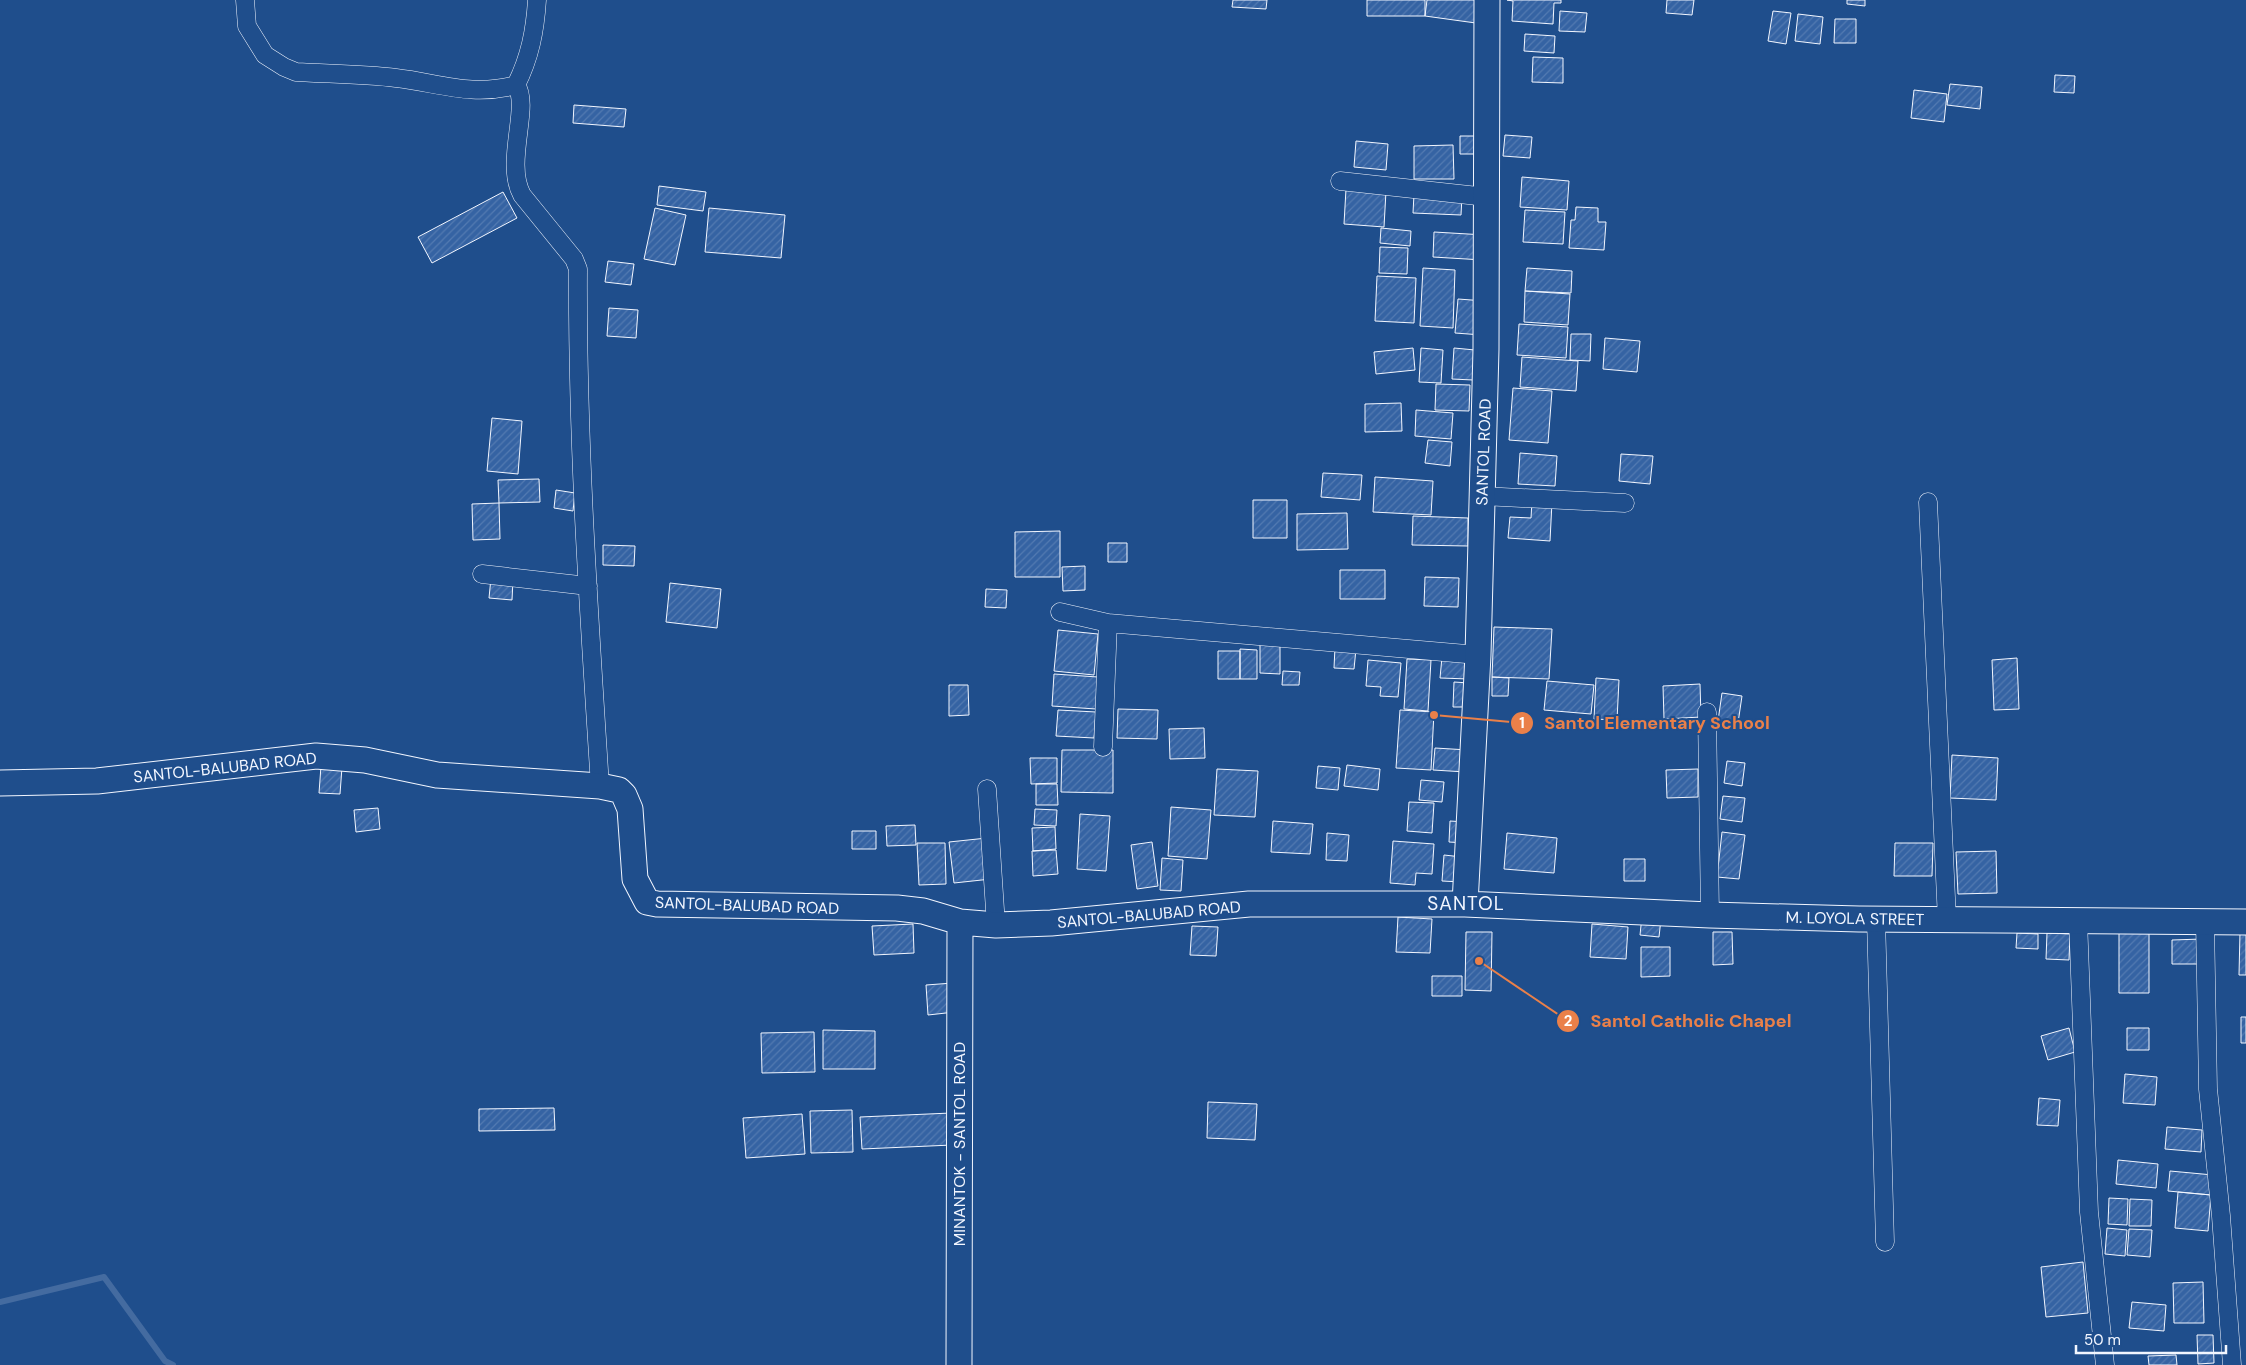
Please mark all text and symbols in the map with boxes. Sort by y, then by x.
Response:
street label: SANTOL ROAD [1471,398,1496,506]
callout: Santol Elementary School [1509,706,1780,739]
text: Santol Elementary School [1544,711,1770,735]
text: 1 [1519,713,1525,733]
street label: SANTOL-BALUBAD ROAD [132,747,318,788]
district label: SANTOL [1427,891,1505,916]
street label: SANTOL-BALUBAD ROAD [655,892,839,919]
street label: SANTOL-BALUBAD ROAD [1056,896,1242,933]
street label: M. LOYOLA STREET [1786,907,1924,930]
callout: Santol Catholic Chapel [1555,1004,1801,1037]
text: Santol Catholic Chapel [1590,1009,1792,1033]
text: 2 [1564,1011,1573,1031]
street label: MINANTOK - SANTOL ROAD [949,1042,970,1246]
scale bar [2076,1322,2226,1354]
text: 50 m [2084,1330,2121,1350]

